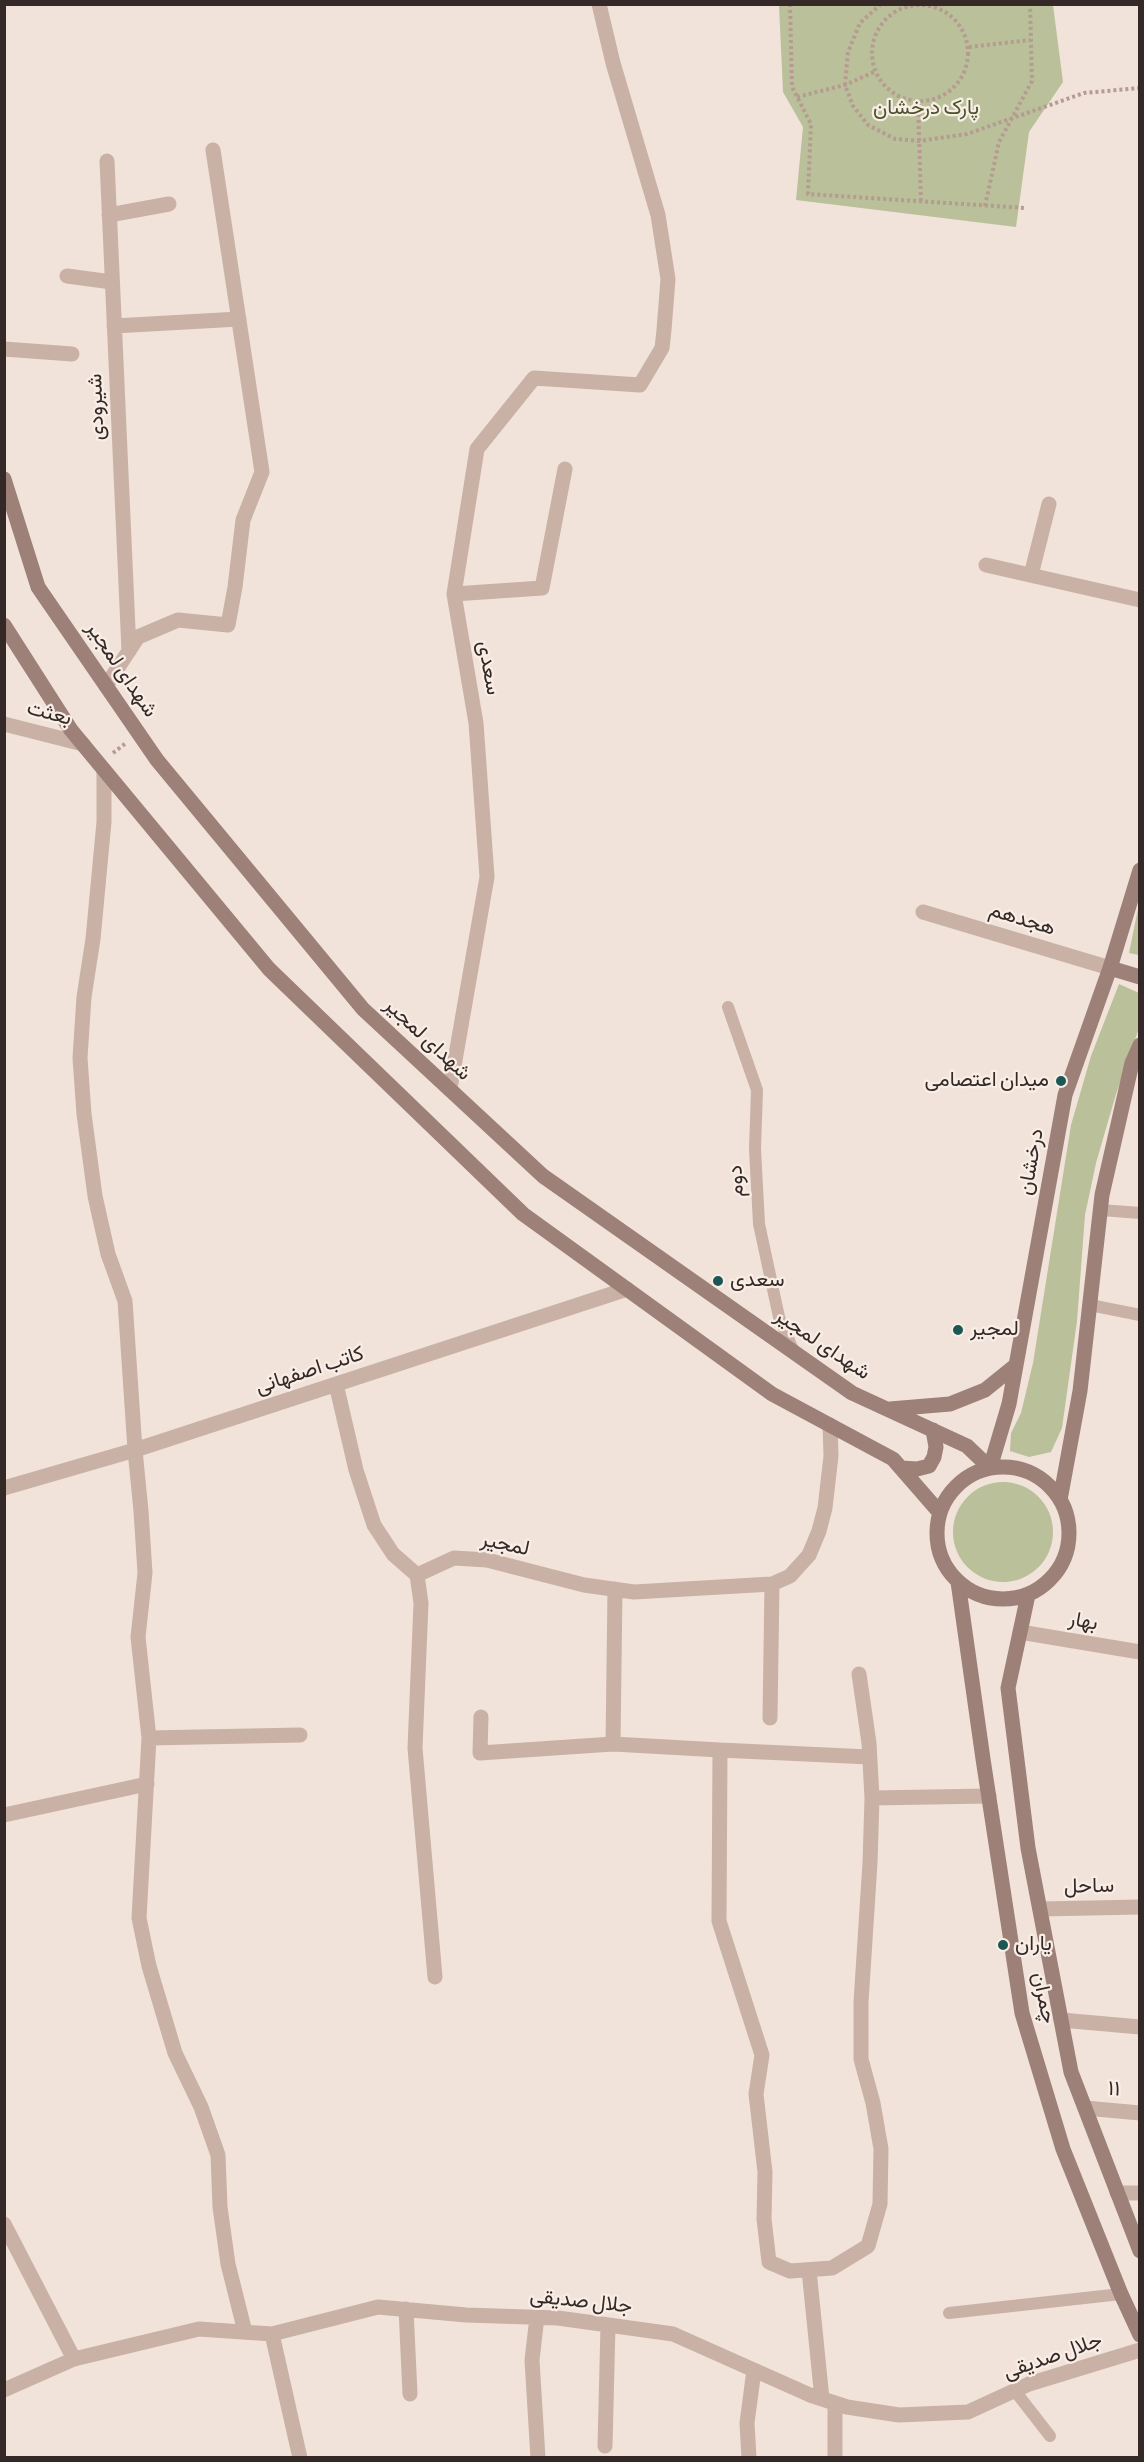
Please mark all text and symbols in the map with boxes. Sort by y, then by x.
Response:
park label: پارک درخشان [873,96,979,122]
street label: شیرودی [83,373,111,441]
street label: شهدای لمجیر [80,617,162,723]
street label: سعدی [471,639,505,697]
street label: بعثت [24,696,74,732]
street label: هجدهم [986,898,1058,942]
street label: شهدای لمجیر [378,993,476,1087]
place label: میدان اعتصامی [924,1068,1049,1094]
marker: میدان اعتصامی [1054,1074,1068,1088]
street label: درخشان [1014,1127,1050,1197]
street label: دوم [724,1164,750,1198]
place label: سعدی [730,1268,785,1294]
marker: سعدی [711,1274,725,1288]
street label: شهدای لمجیر [769,1304,875,1386]
place label: لمجیر [970,1317,1019,1343]
marker: لمجیر [951,1323,965,1337]
street label: کاتب اصفهانی [253,1342,367,1400]
street label: لمجیر [478,1528,532,1562]
street label: بهار [1066,1607,1100,1637]
street label: ساحل [1064,1874,1114,1900]
place label: یاران [1015,1932,1052,1958]
marker: یاران [996,1938,1010,1952]
street label: چمران [1025,1970,1061,2026]
street label: ۱۱ [1107,2077,1121,2103]
street label: جلال صدیقی [529,2284,633,2320]
street label: جلال صدیقی [1000,2328,1106,2386]

